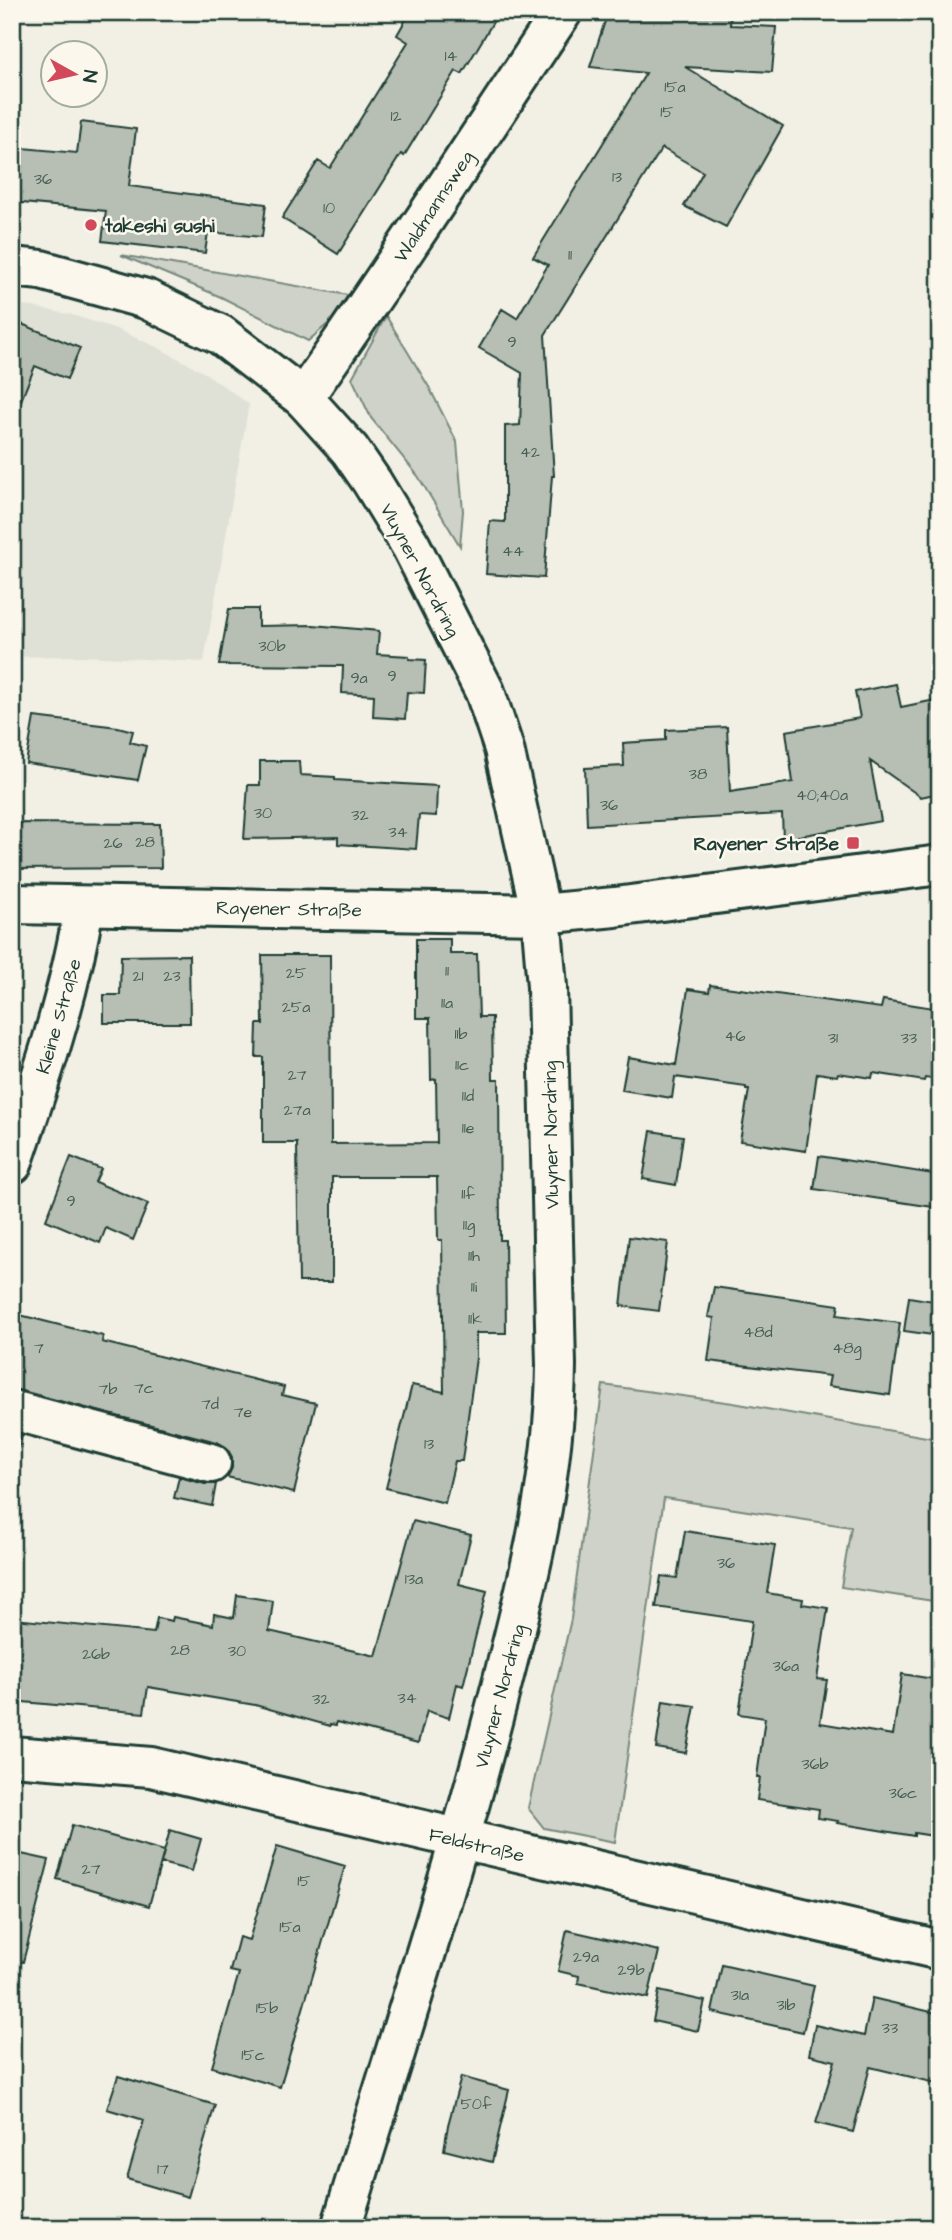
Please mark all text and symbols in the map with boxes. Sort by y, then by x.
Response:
north arrow [38,38,108,108]
house number: 14 [445,45,458,67]
text: N [75,68,104,84]
house number: 15a [664,76,686,98]
house number: 15 [660,101,674,123]
house number: 12 [390,105,402,127]
street label: Waldmannsweg [388,145,482,269]
house number: 13 [612,166,622,188]
house number: 36 [34,168,52,190]
house number: 10 [323,197,335,219]
place label: takeshi sushi [104,213,215,240]
marker: takeshi sushi [83,217,99,233]
house number: 11 [568,244,572,266]
house number: 9 [507,331,517,353]
house number: 42 [520,441,540,463]
street label: Vluyner Nordring [372,499,467,643]
house number: 44 [502,540,524,562]
house number: 30b [258,635,286,657]
house number: 9 [387,665,397,687]
house number: 9a [350,667,368,689]
house number: 38 [689,763,707,785]
house number: 40;40a [796,784,848,806]
house number: 36 [600,794,618,816]
house number: 30 [254,802,272,824]
house number: 32 [351,804,369,826]
house number: 34 [388,821,408,843]
house number: 28 [135,831,155,853]
place label: Rayener Straße [693,831,840,859]
house number: 26 [103,832,123,854]
marker: Rayener Straße [845,835,861,851]
street label: Rayener Straße [216,895,362,925]
street label: Kleine Straße [30,956,89,1077]
house number: 11 [445,960,449,982]
house number: 25 [286,962,307,984]
house number: 21 [132,965,144,987]
house number: 23 [163,965,181,987]
house number: 11a [441,992,453,1014]
house number: 25a [282,996,310,1018]
house number: 11b [454,1023,468,1045]
house number: 46 [725,1025,745,1047]
house number: 31 [828,1027,838,1049]
house number: 33 [901,1027,917,1049]
house number: 11c [455,1054,469,1076]
street label: Vluyner Nordring [537,1060,567,1209]
house number: 27 [288,1064,307,1086]
house number: 11d [462,1085,474,1107]
house number: 27a [283,1099,311,1121]
house number: 11e [462,1117,475,1139]
house number: 11f [461,1183,475,1205]
house number: 9 [66,1190,76,1212]
house number: 11g [463,1214,475,1237]
house number: 11h [468,1245,480,1267]
house number: 11i [471,1276,478,1298]
house number: 11k [468,1308,482,1330]
house number: 48d [743,1321,773,1343]
house number: 7 [34,1337,44,1359]
house number: 48g [832,1337,862,1360]
house number: 7c [134,1377,154,1399]
house number: 7b [99,1378,117,1400]
house number: 7d [201,1393,219,1415]
house number: 7e [234,1401,253,1423]
house number: 13 [424,1433,434,1455]
house number: 36 [717,1552,735,1574]
house number: 13a [405,1568,423,1590]
street label: Vluyner Nordring [468,1621,534,1772]
house number: 28 [170,1639,190,1661]
house number: 30 [228,1640,246,1662]
house number: 26b [82,1643,110,1665]
house number: 36a [773,1655,799,1677]
house number: 34 [397,1687,417,1709]
house number: 32 [312,1688,330,1710]
house number: 36b [801,1753,829,1775]
house number: 36c [889,1782,917,1804]
street label: Feldstraße [426,1821,527,1870]
house number: 27 [82,1858,101,1880]
house number: 15 [297,1870,311,1892]
house number: 15a [279,1916,301,1938]
house number: 29a [573,1946,599,1968]
house number: 29b [617,1959,645,1981]
house number: 31a [731,1984,749,2006]
house number: 31b [776,1994,796,2016]
house number: 15b [256,1997,278,2019]
house number: 33 [882,2017,898,2039]
house number: 15c [241,2044,265,2066]
house number: 50f [461,2093,492,2115]
house number: 17 [157,2158,169,2180]

